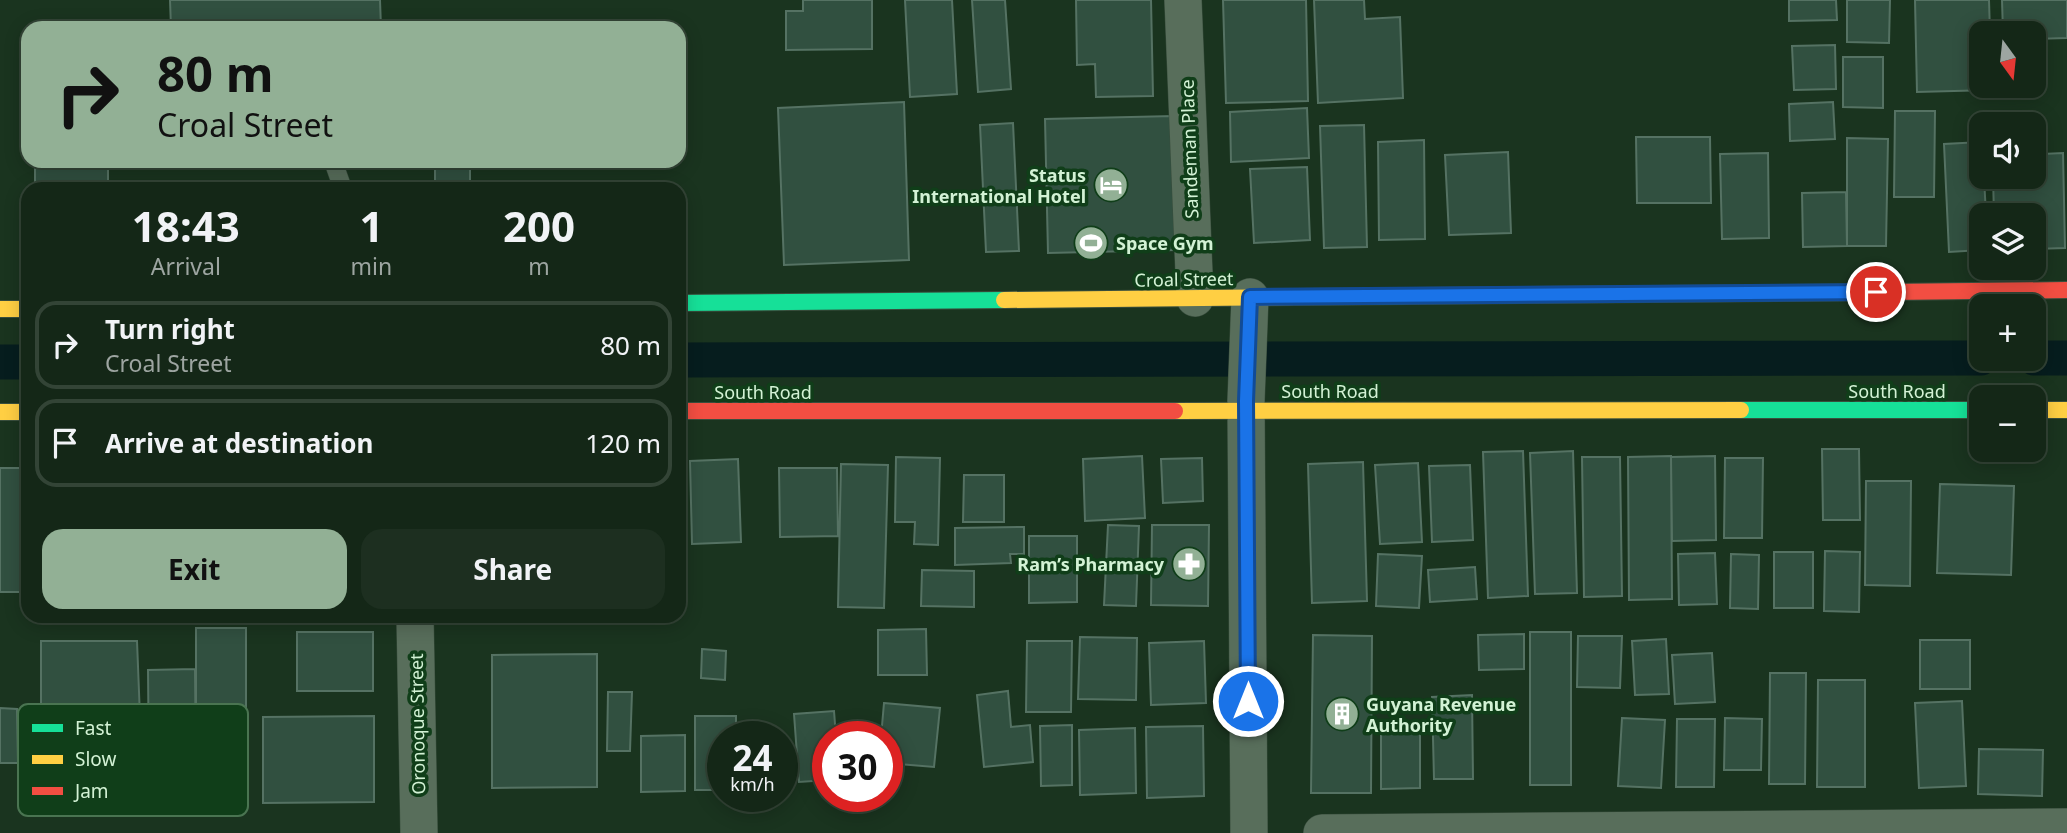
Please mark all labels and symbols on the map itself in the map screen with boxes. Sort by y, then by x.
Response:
north arrow [1969,21,2046,98]
street label: Sandeman Place [1175,79,1203,219]
place label: Status International Hotel [912,163,1086,208]
hotel icon: Status International Hotel [1092,166,1130,204]
sports icon: Space Gym [1072,224,1110,262]
place label: Space Gym [1116,231,1214,255]
pin [1846,262,1906,322]
street label: Croal Street [1134,266,1234,292]
street label: South Road [1281,379,1379,403]
street label: South Road [1848,379,1946,403]
street label: South Road [714,380,812,404]
pharmacy icon: Ram’s Pharmacy [1170,545,1208,583]
place label: Ram’s Pharmacy [1017,552,1165,576]
street label: Oronoque Street [404,653,430,795]
position arrow [1211,664,1285,738]
place label: Guyana Revenue Authority [1366,692,1516,737]
building icon: Guyana Revenue Authority [1323,695,1361,733]
legend [18,704,248,816]
text: Fast [75,715,112,741]
speed limit sign: 30 [812,721,903,812]
text: Slow [75,746,116,772]
text: Jam [73,778,109,804]

